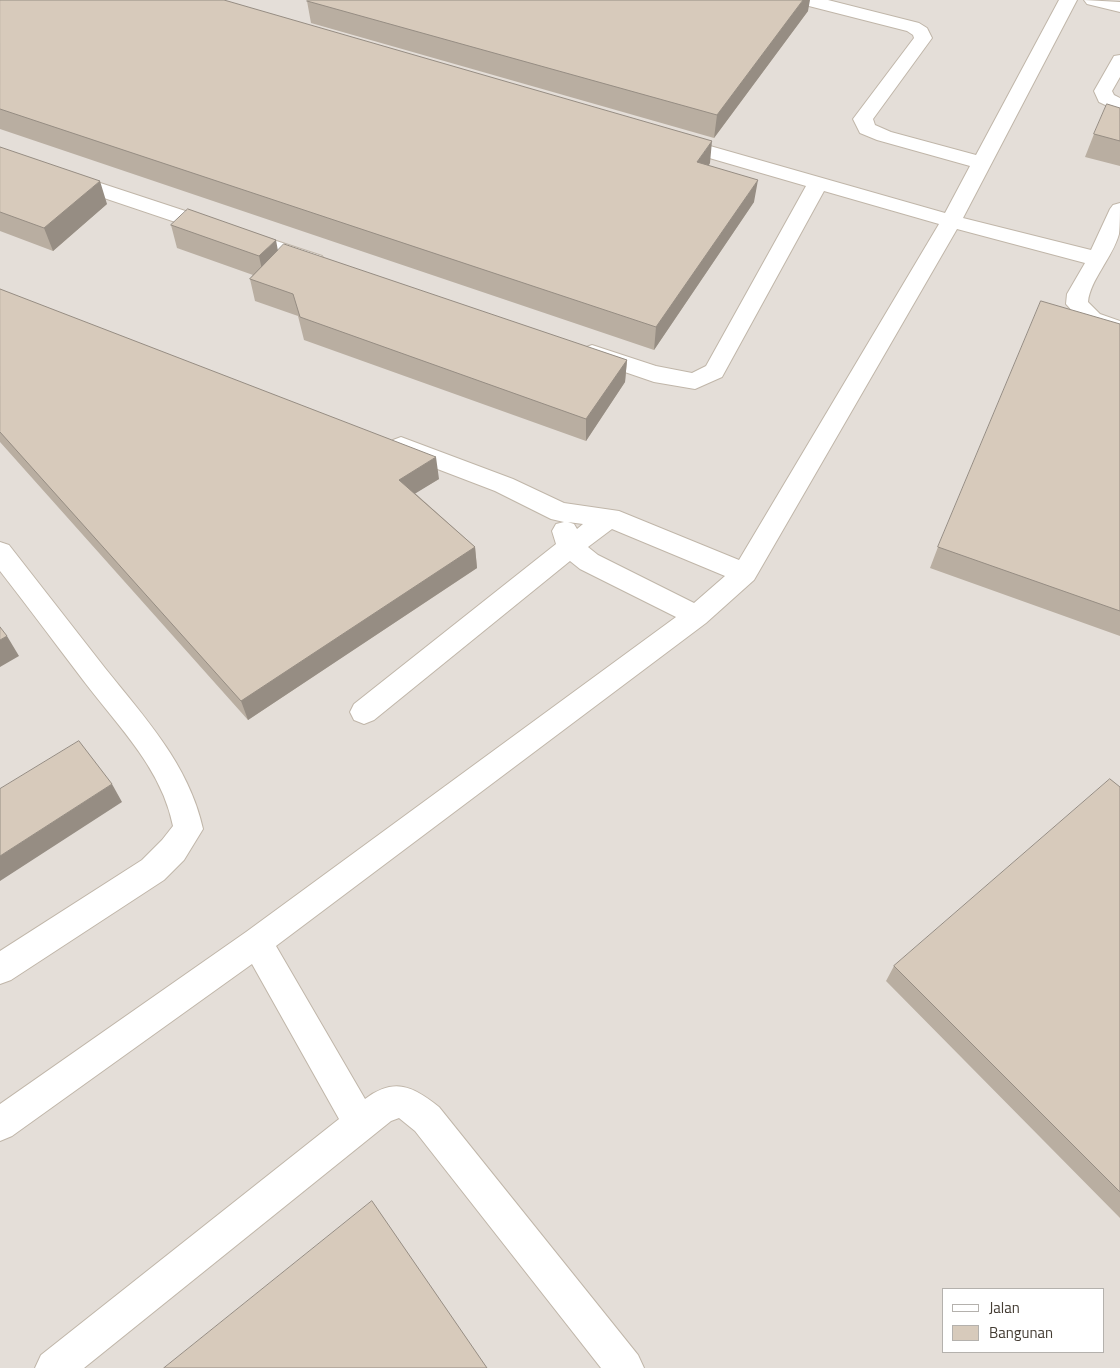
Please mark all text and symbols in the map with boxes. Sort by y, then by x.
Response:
legend [942,1288,1105,1353]
text: Jalan [989,1296,1020,1319]
text: Bangunan [989,1321,1053,1344]

